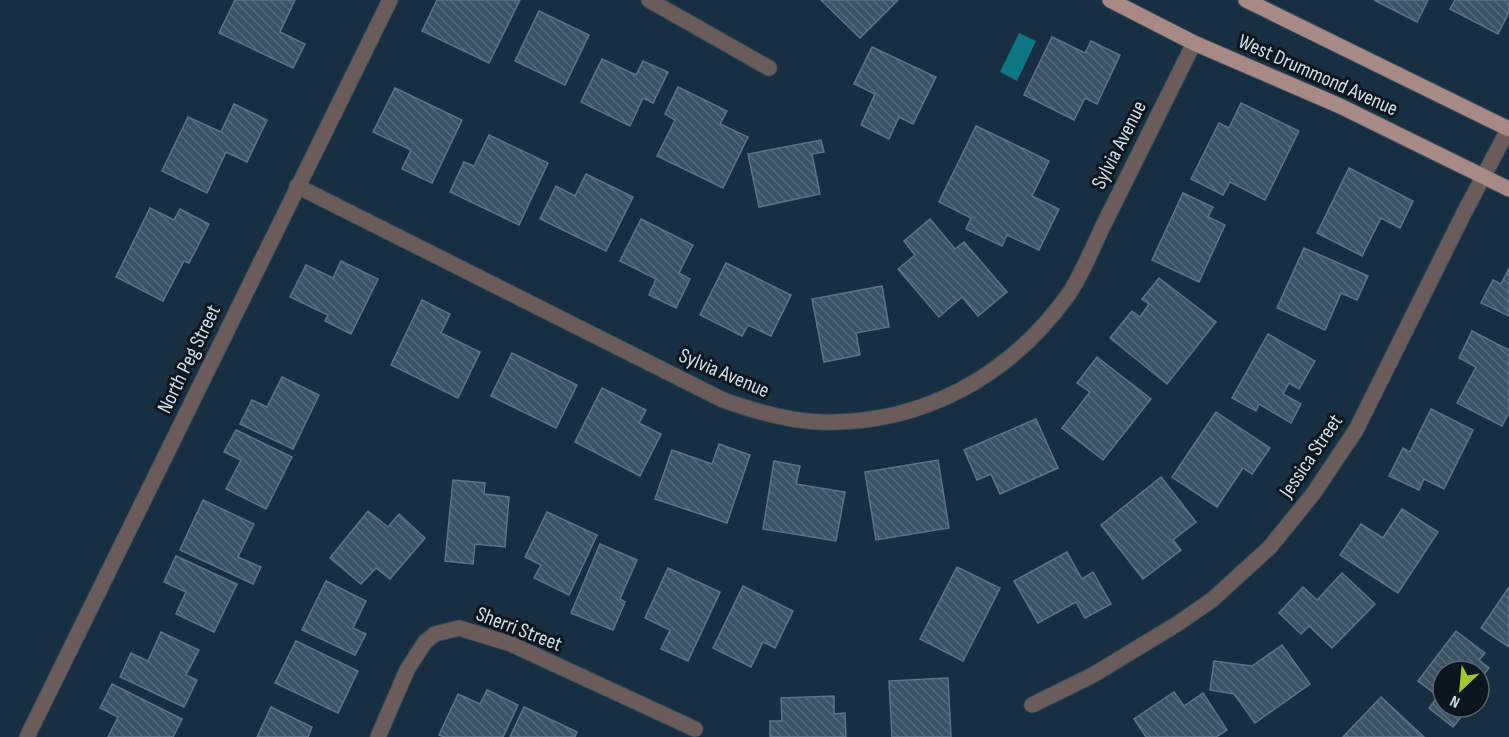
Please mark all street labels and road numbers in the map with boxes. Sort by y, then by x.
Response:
street label: West Drummond Avenue [1234,29,1402,121]
street label: Sylvia Avenue [1086,97,1152,193]
street label: North Peg Street [152,301,226,417]
street label: Sylvia Avenue [675,343,773,403]
street label: Jessica Street [1273,409,1348,503]
street label: Sherri Street [472,601,566,657]

